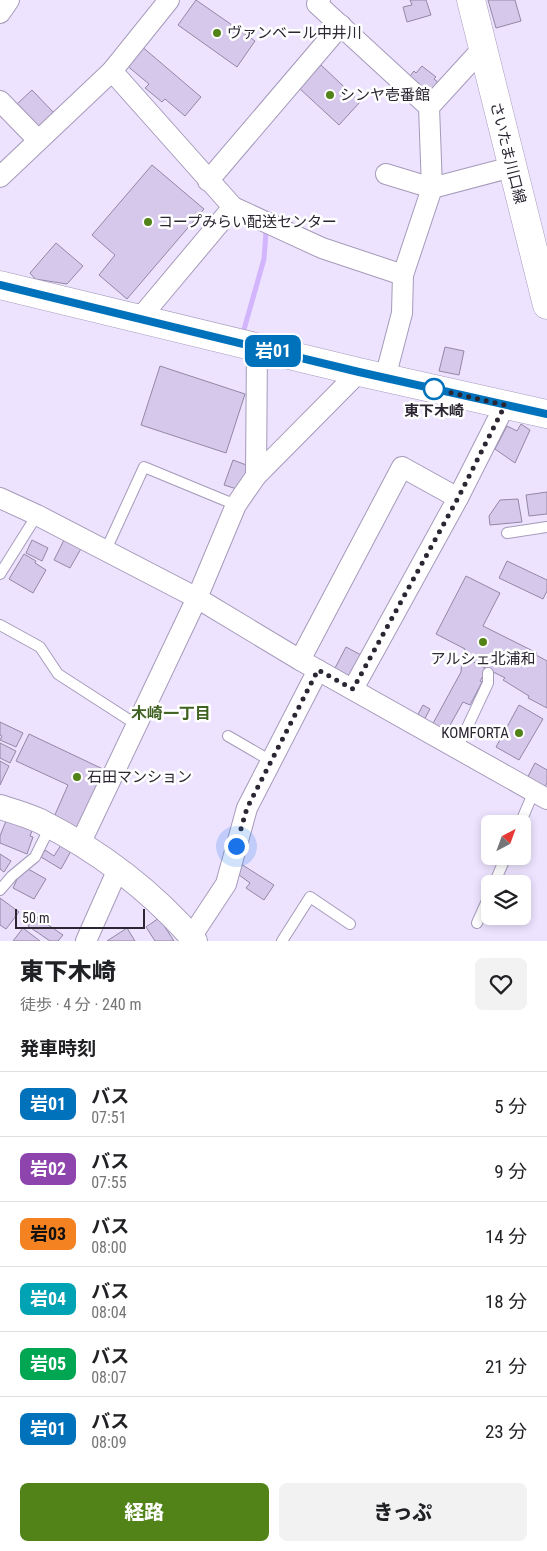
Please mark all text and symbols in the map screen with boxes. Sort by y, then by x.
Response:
place label: ヴァンベール中井川 [227,24,362,42]
marker: ヴァンベール中井川 [211,27,223,39]
place label: シンヤ壱番館 [340,86,430,104]
marker: シンヤ壱番館 [324,89,336,101]
street label: さいたま川口線 [487,100,529,206]
place label: コープみらい配送センター [158,213,337,231]
marker: コープみらい配送センター [142,216,154,228]
line badge: 岩01 [244,335,302,367]
text: 岩01 [255,340,291,361]
marker: 東下木崎 [423,378,445,400]
place label: 東下木崎 [404,402,464,420]
marker: アルシェ北浦和 [477,636,489,648]
place label: アルシェ北浦和 [431,650,535,668]
district label: 木崎一丁目 [131,704,211,723]
place label: KOMFORTA [441,724,509,742]
marker: KOMFORTA [513,727,525,739]
place label: 石田マンション [87,768,192,786]
marker: 石田マンション [71,771,83,783]
north arrow [481,815,531,865]
map controls [481,815,531,925]
your location [224,834,249,859]
button: layers [481,875,531,925]
scale bar [15,906,145,929]
text: 50 m [22,910,50,926]
text: 東下木崎 [20,958,116,986]
button: heart [475,958,527,1010]
text: 徒歩 · 4 分 · 240 m [20,995,141,1014]
text: 発車時刻 [20,1037,96,1060]
text: バス [91,1085,129,1108]
text: 岩01 [30,1093,66,1114]
text: 5 分 [494,1095,527,1118]
text: 07:51 [91,1108,127,1127]
text: バス [91,1150,129,1173]
text: 岩02 [30,1158,66,1179]
text: 9 分 [494,1160,527,1183]
text: 07:55 [91,1173,127,1192]
text: バス [91,1215,129,1238]
text: 岩03 [30,1223,66,1244]
text: 14 分 [485,1225,527,1248]
text: 08:00 [91,1238,127,1257]
text: バス [91,1280,129,1303]
text: 岩04 [30,1288,66,1309]
text: 18 分 [485,1290,527,1313]
text: 08:04 [91,1303,127,1322]
text: バス [91,1345,129,1368]
text: 岩05 [30,1353,66,1374]
text: 21 分 [485,1355,527,1378]
text: 08:07 [91,1368,127,1387]
text: バス [91,1410,129,1433]
text: 岩01 [30,1418,66,1439]
text: 23 分 [485,1420,527,1443]
text: 08:09 [91,1433,127,1452]
button: 経路 [20,1483,269,1541]
button: きっぷ [279,1483,527,1541]

